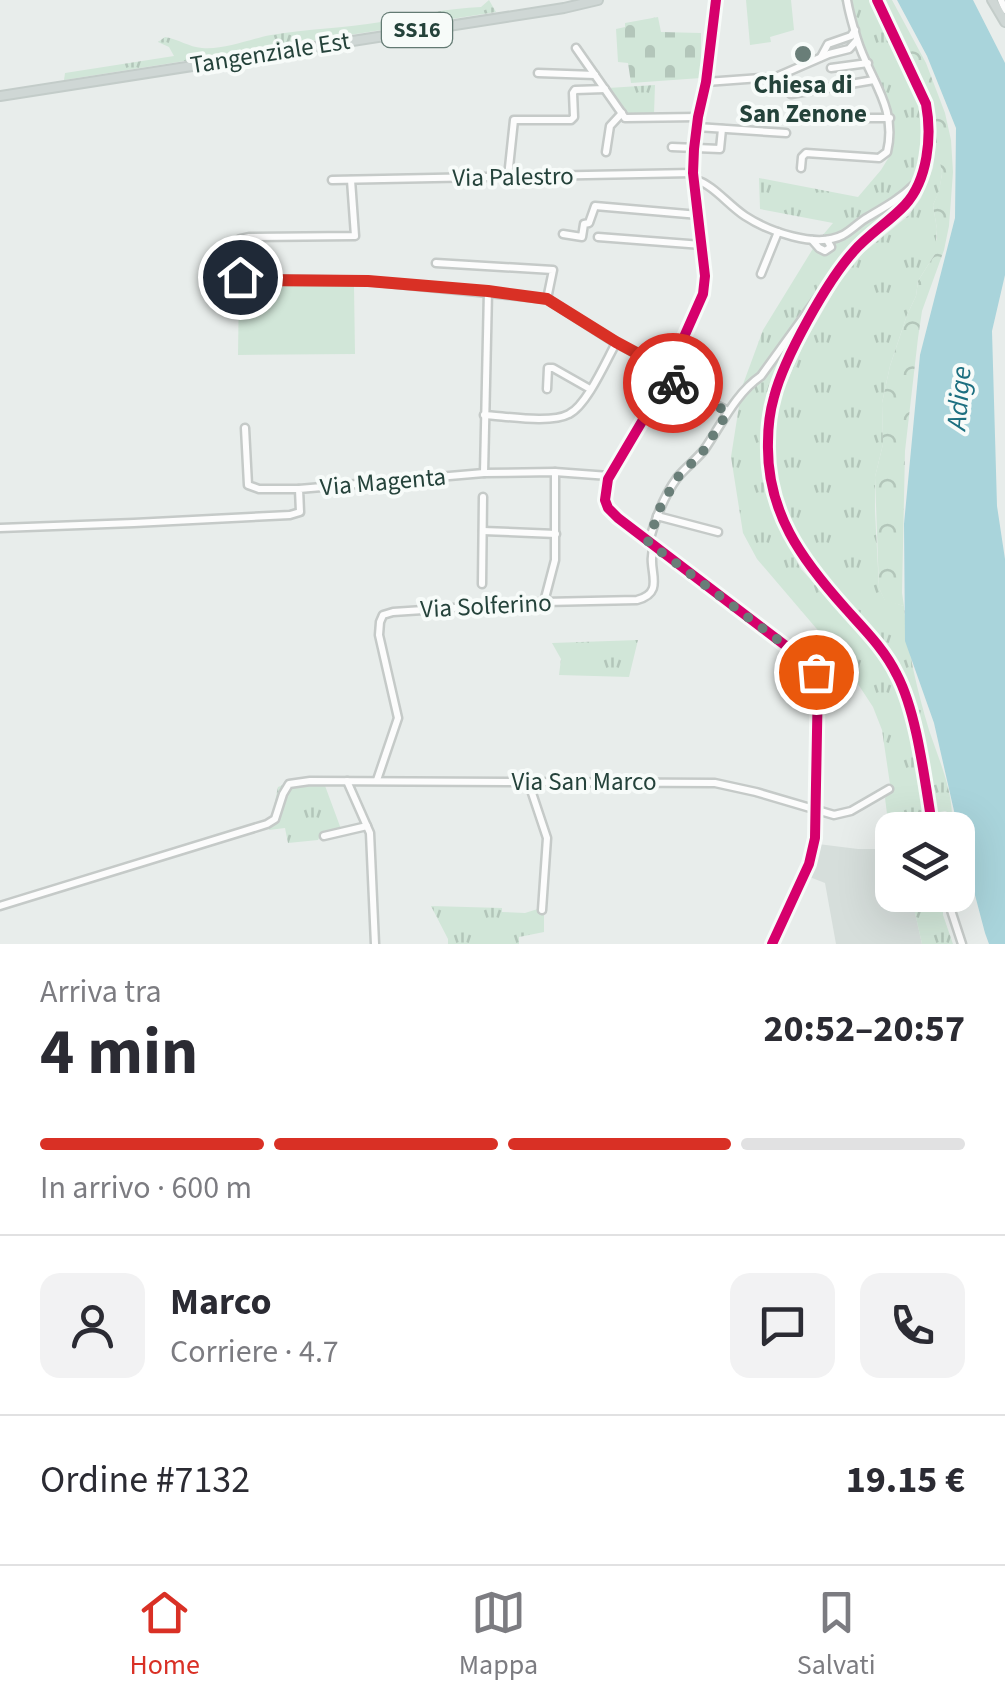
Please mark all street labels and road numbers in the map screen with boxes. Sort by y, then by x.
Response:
road number: SS16 [382,13,452,47]
street label: Tangenziale Est [188,23,353,83]
street label: Via Palestro [452,158,574,196]
street label: Via Magenta [319,459,447,505]
street label: Via Solferino [419,585,553,627]
street label: Via San Marco [512,764,656,800]

